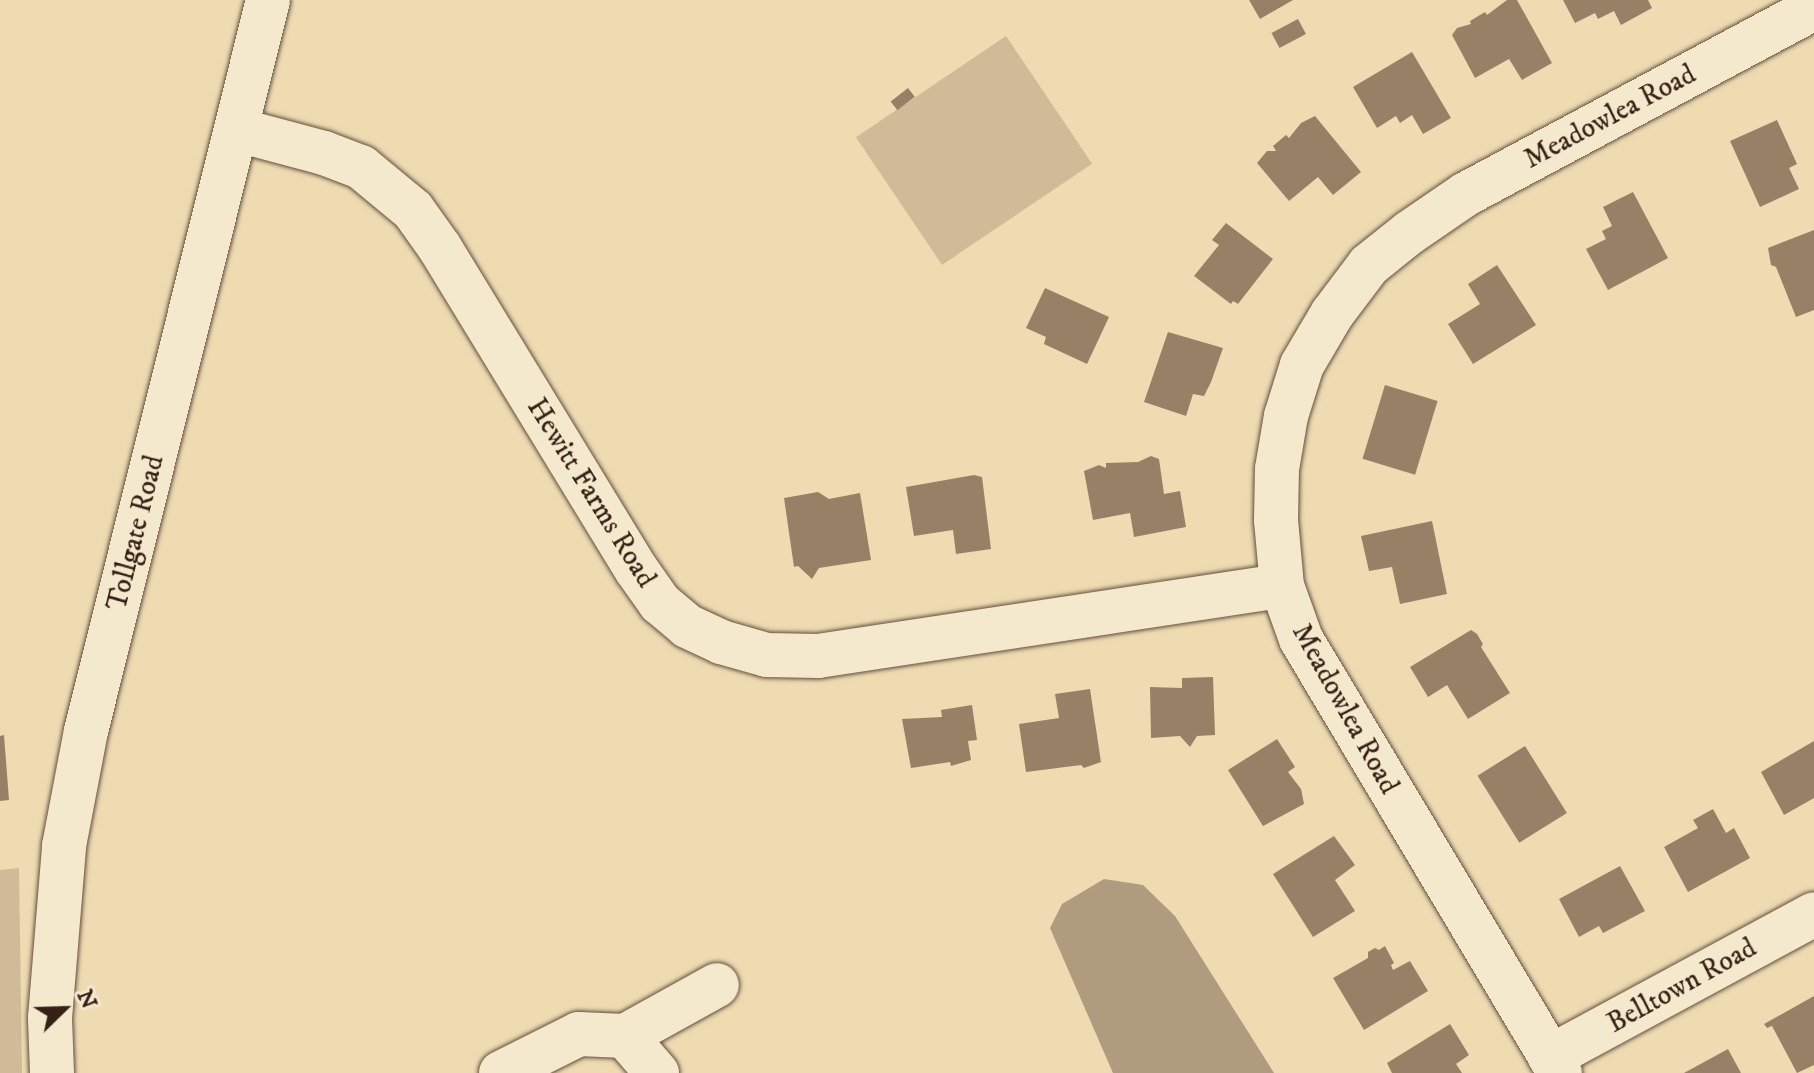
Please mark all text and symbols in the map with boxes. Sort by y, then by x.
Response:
street label: Meadowlea Road [1518,58,1702,176]
street label: Hewitt Farms Road [519,392,663,594]
street label: Tollgate Road [101,452,171,614]
street label: Meadowlea Road [1284,618,1406,800]
street label: Belltown Road [1602,931,1762,1041]
north arrow [24,969,104,1049]
text: N [71,986,103,1013]

